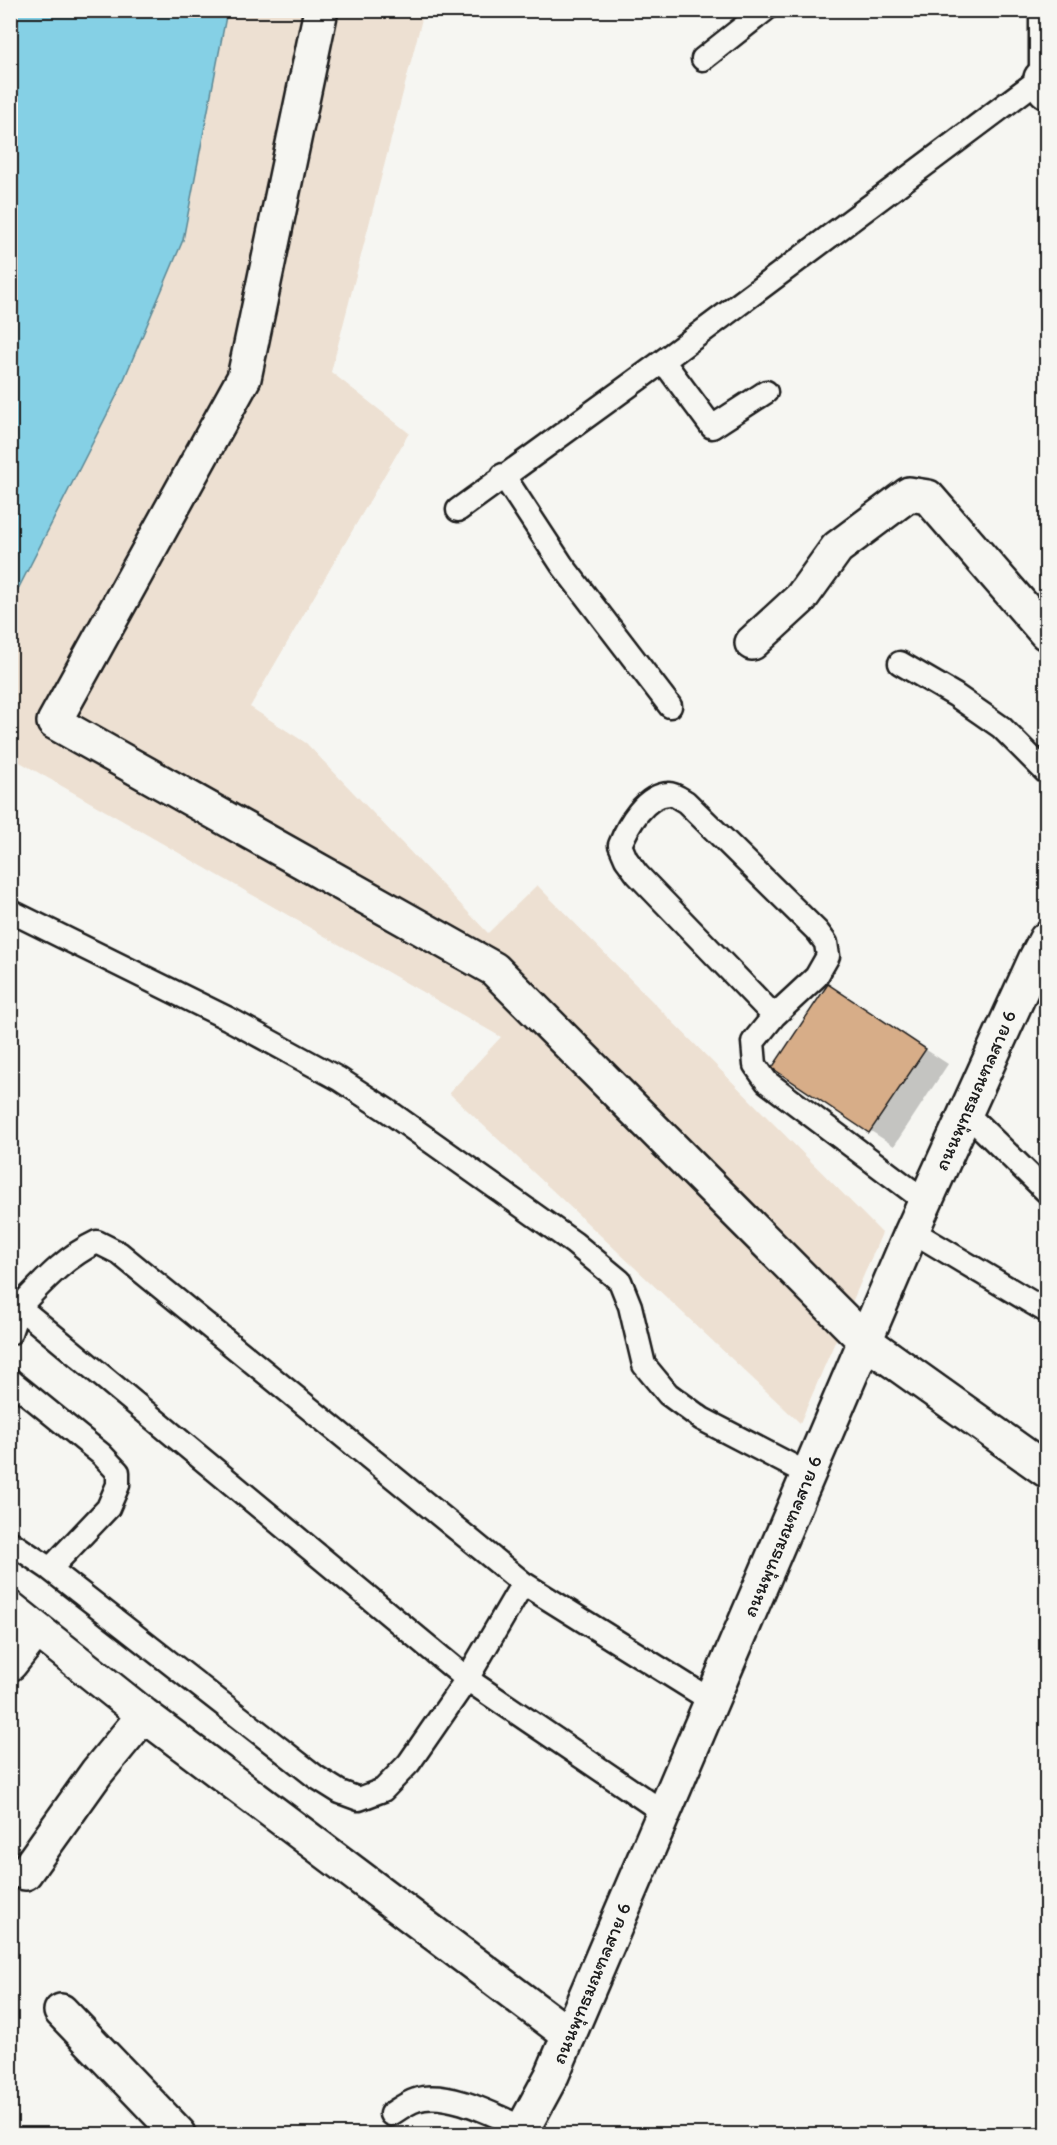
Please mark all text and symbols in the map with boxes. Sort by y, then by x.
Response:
street label: ถนนพุทธมณฑลสาย 6 [929,1006,1022,1174]
street label: ถนนพุทธมณฑลสาย 6 [737,1452,828,1621]
street label: ถนนพุทธมณฑลสาย 6 [546,1899,637,2068]

